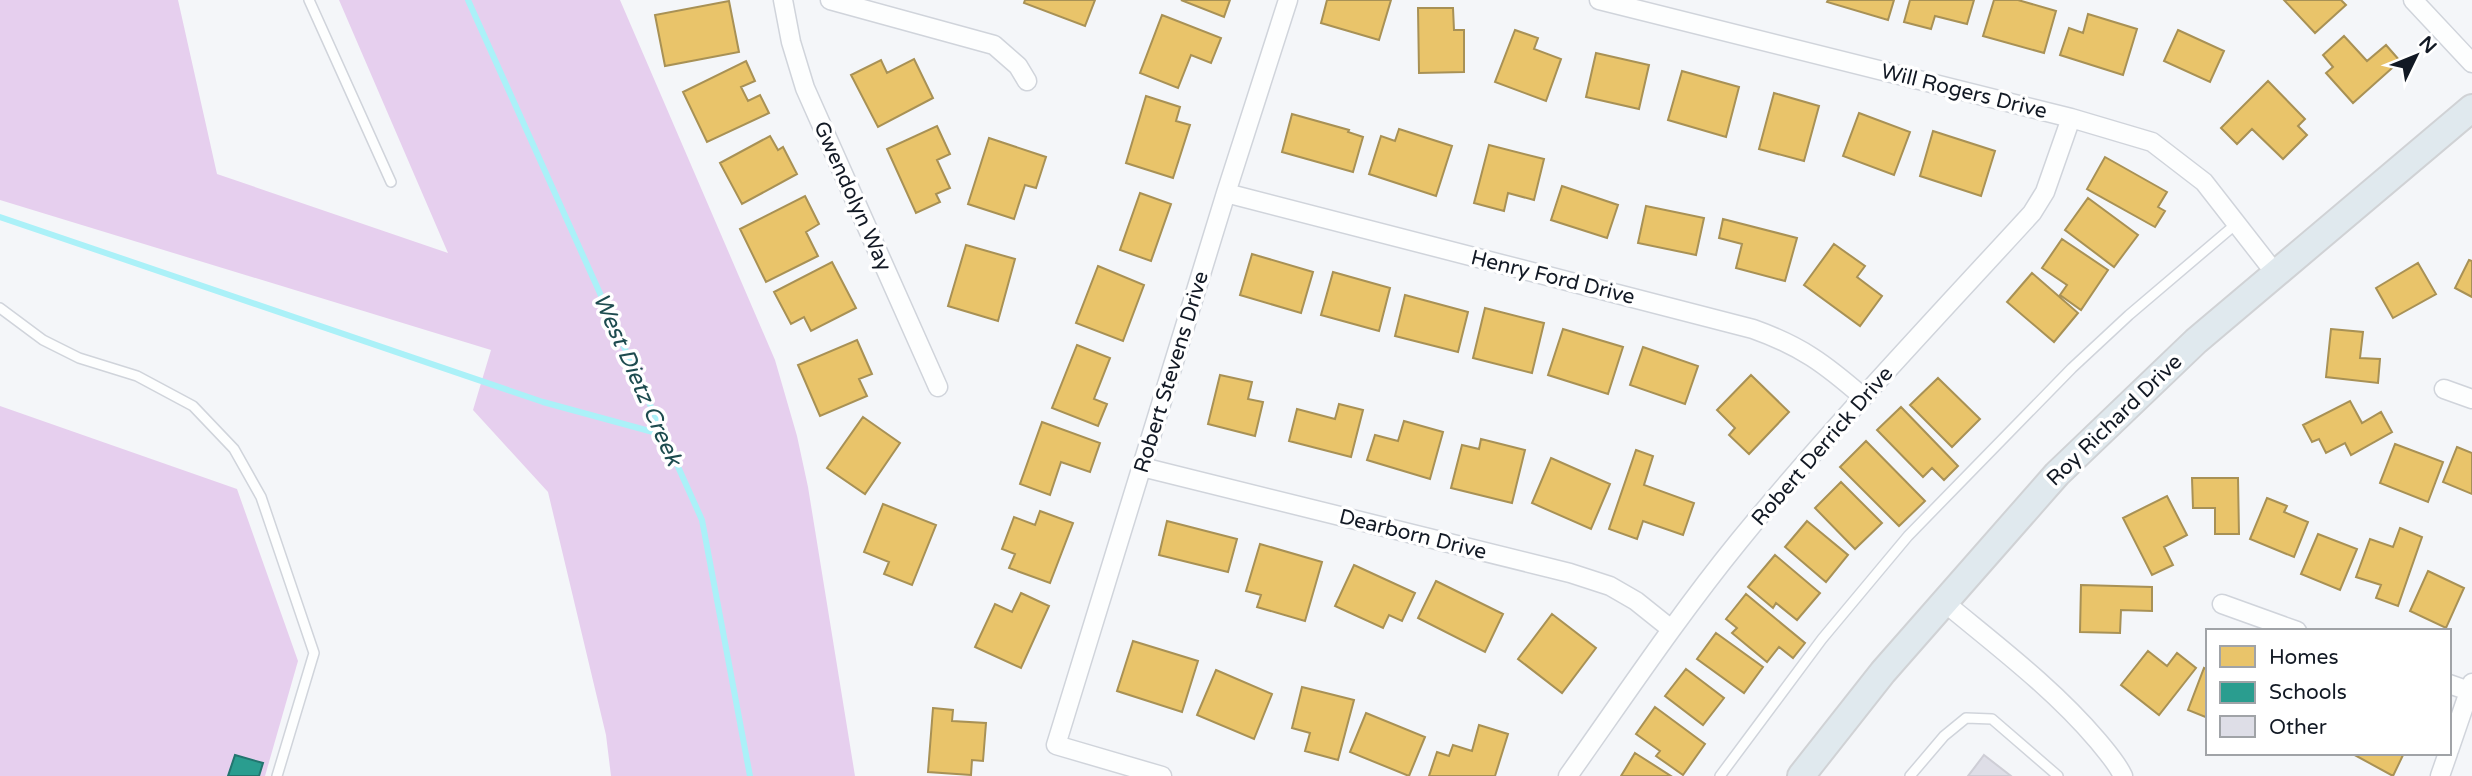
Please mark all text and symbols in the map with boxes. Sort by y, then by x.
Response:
north arrow [2381,21,2451,91]
text: N [2414,32,2441,58]
street label: Will Rogers Drive [1878,59,2050,124]
street label: Gwendolyn Way [808,118,897,275]
street label: Henry Ford Drive [1468,245,1637,310]
street label: Robert Stevens Drive [1129,268,1214,476]
water label: West Dietz Creek [587,289,688,471]
street label: Roy Richard Drive [2041,349,2187,491]
street label: Robert Derrick Drive [1746,362,1898,531]
street label: Dearborn Drive [1337,504,1489,565]
legend [2206,629,2451,755]
text: Homes [2269,645,2339,670]
text: Schools [2269,680,2347,705]
text: Other [2269,715,2327,740]

